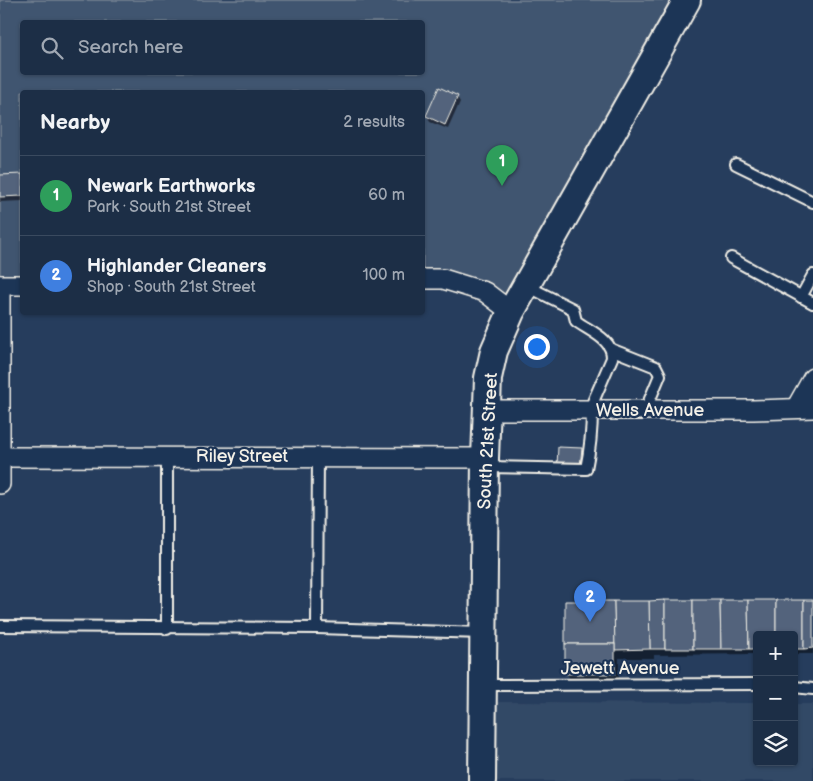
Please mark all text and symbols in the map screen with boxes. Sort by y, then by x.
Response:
search box [20,20,425,75]
icon: search [38,34,66,62]
text: Search here [78,36,183,59]
text: Nearby [40,110,110,135]
text: 2 results [343,113,405,132]
pin: 1 [486,145,518,186]
text: Newark Earthworks [87,175,255,198]
text: 1 [53,186,59,205]
text: 60 m [368,186,405,205]
text: Park · South 21st Street [87,198,251,217]
text: Highlander Cleaners [87,255,266,278]
text: 2 [51,266,61,285]
text: 100 m [362,266,405,285]
text: Shop · South 21st Street [87,278,256,297]
your location [524,334,550,360]
street label: South 21st Street [474,372,502,510]
street label: Wells Avenue [596,400,704,421]
street label: Riley Street [196,446,289,467]
pin: 2 [574,581,606,622]
map controls [753,631,798,766]
button: + [753,631,798,676]
street label: Jewett Avenue [561,658,680,679]
button: − [753,676,798,721]
button: layers [753,721,798,766]

